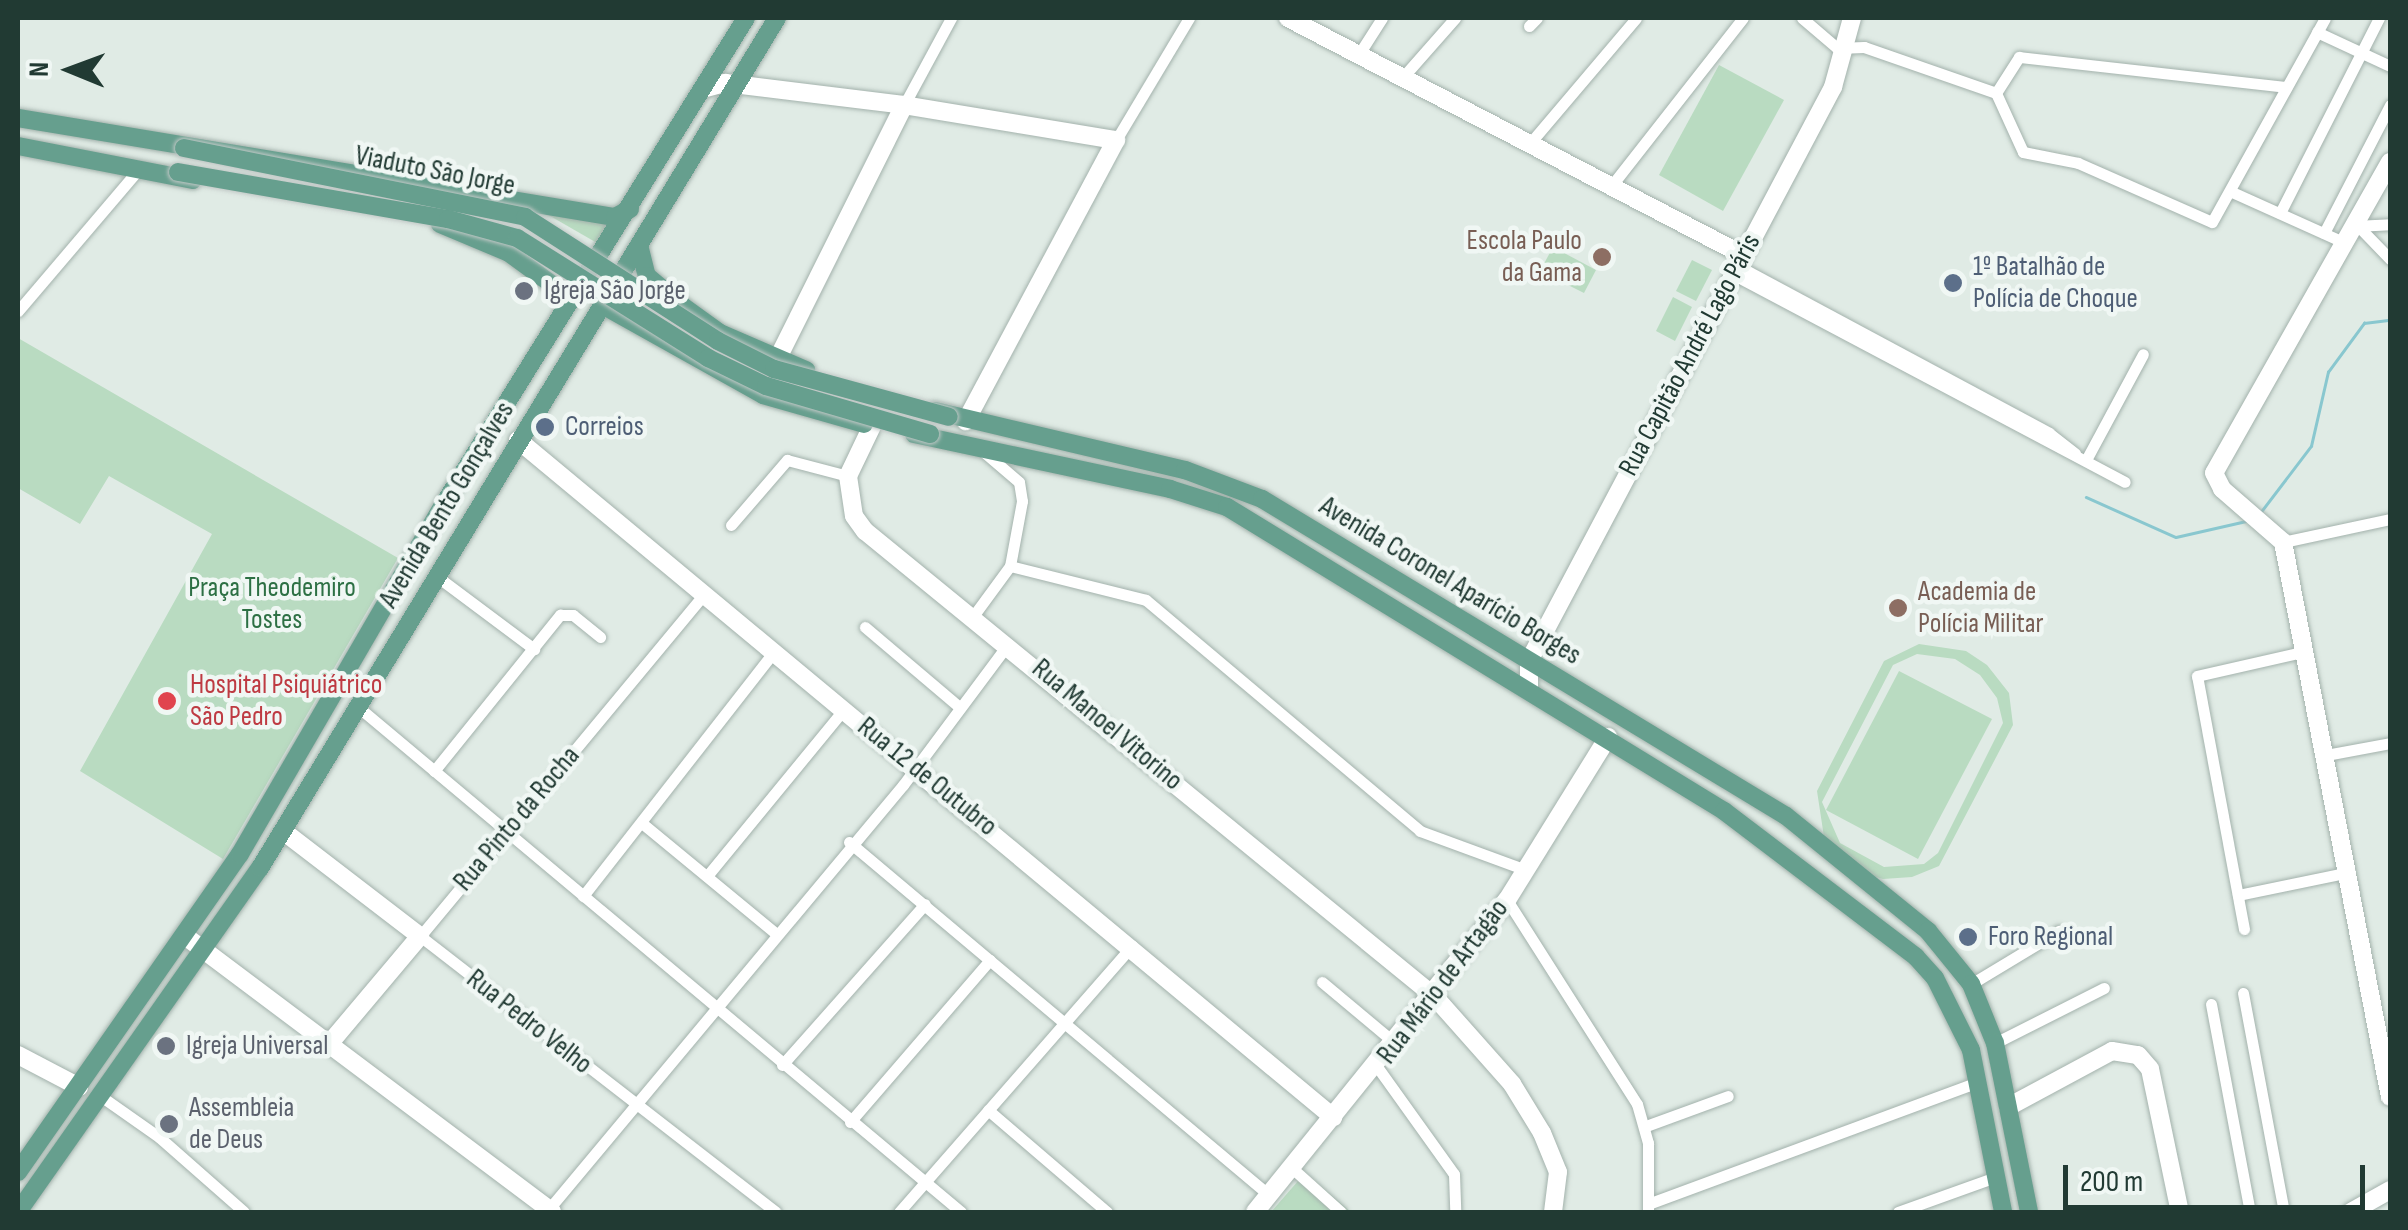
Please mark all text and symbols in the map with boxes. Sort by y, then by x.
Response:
north arrow [20,20,120,120]
text: N [23,62,56,77]
street label: Viaduto São Jorge [352,139,518,203]
place label: Escola Paulo da Gama [1467,224,1582,290]
street label: Rua Capitão André Lago Páris [1612,228,1768,482]
marker: Escola Paulo da Gama [1591,246,1613,268]
place label: 1º Batalhão de Polícia de Choque [1973,250,2138,316]
marker: 1º Batalhão de Polícia de Choque [1942,272,1964,294]
place label: Igreja São Jorge [544,274,686,308]
marker: Igreja São Jorge [513,280,535,302]
street label: Avenida Bento Gonçalves [372,396,522,614]
place label: Correios [565,410,644,444]
marker: Correios [534,416,556,438]
street label: Avenida Coronel Aparício Borges [1313,490,1587,672]
park label: Praça Theodemiro Tostes [188,571,356,637]
place label: Academia de Polícia Militar [1918,575,2044,641]
marker: Academia de Polícia Militar [1887,597,1909,619]
street label: Rua Manoel Vitorino [1025,652,1189,798]
place label: Hospital Psiquiátrico São Pedro [190,668,382,734]
marker: Hospital Psiquiátrico São Pedro [154,688,180,714]
street label: Rua 12 de Outubro [850,710,1004,844]
street label: Rua Pinto da Rocha [447,740,587,898]
street label: Rua Mário de Artagão [1370,893,1516,1071]
place label: Foro Regional [1988,920,2113,954]
marker: Foro Regional [1957,926,1979,948]
street label: Rua Pedro Velho [460,963,598,1081]
place label: Igreja Universal [186,1029,328,1063]
marker: Igreja Universal [155,1035,177,1057]
place label: Assembleia de Deus [189,1091,294,1157]
marker: Assembleia de Deus [158,1113,180,1135]
scale bar [2068,1145,2370,1207]
text: 200 m [2080,1164,2143,1200]

